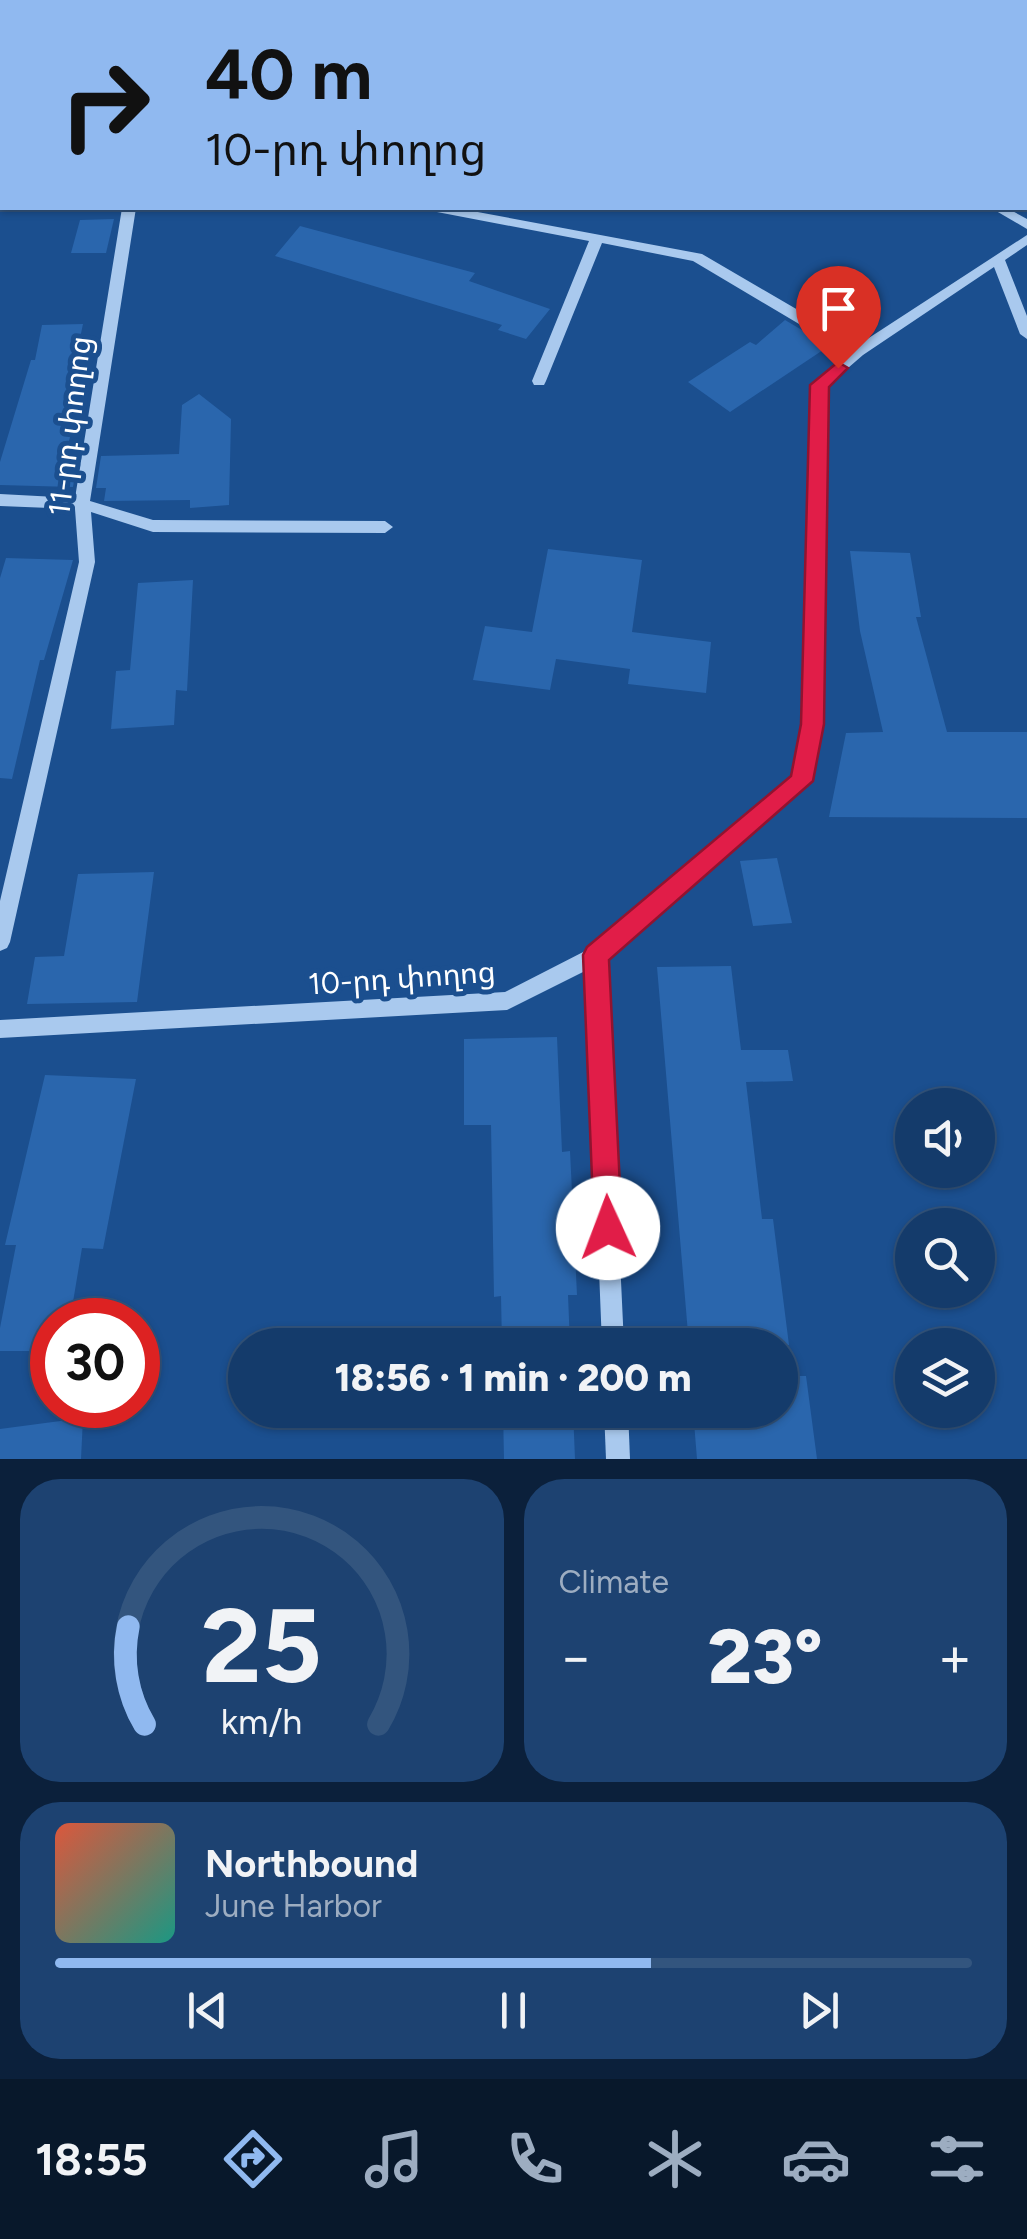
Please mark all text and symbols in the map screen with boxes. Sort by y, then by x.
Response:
text: 40 m [205,32,372,117]
icon: right [40,40,170,170]
text: 10-րդ փողոց [205,122,486,176]
pin [796,266,881,369]
icon: arrive [811,281,866,336]
street label: 11-րդ փողոց [40,334,99,518]
street label: 10-րդ փողոց [307,953,497,1003]
map controls [895,1088,995,1428]
button: sound [895,1088,995,1188]
position arrow [556,1176,660,1280]
button: search [895,1208,995,1308]
speed limit sign: 30 [30,1298,160,1428]
button: layers [895,1328,995,1428]
text: 18:56 · 1 min · 200 m [335,1355,691,1401]
text: Climate [559,1563,669,1601]
text: 25 [201,1583,322,1708]
text: 23° [708,1612,823,1702]
text: − [559,1624,593,1690]
text: + [938,1624,972,1690]
text: km/h [221,1700,303,1743]
text: Northbound [205,1841,418,1887]
text: June Harbor [205,1887,382,1925]
icon: previous [180,1983,235,2038]
icon: pause [486,1983,541,2038]
icon: next [792,1983,847,2038]
icon: directions [218,2124,288,2194]
icon: music [359,2124,429,2194]
icon: phone [500,2124,570,2194]
icon: climate [640,2124,710,2194]
icon: car [781,2124,851,2194]
icon: filters [922,2124,992,2194]
text: 18:55 [35,2132,148,2186]

